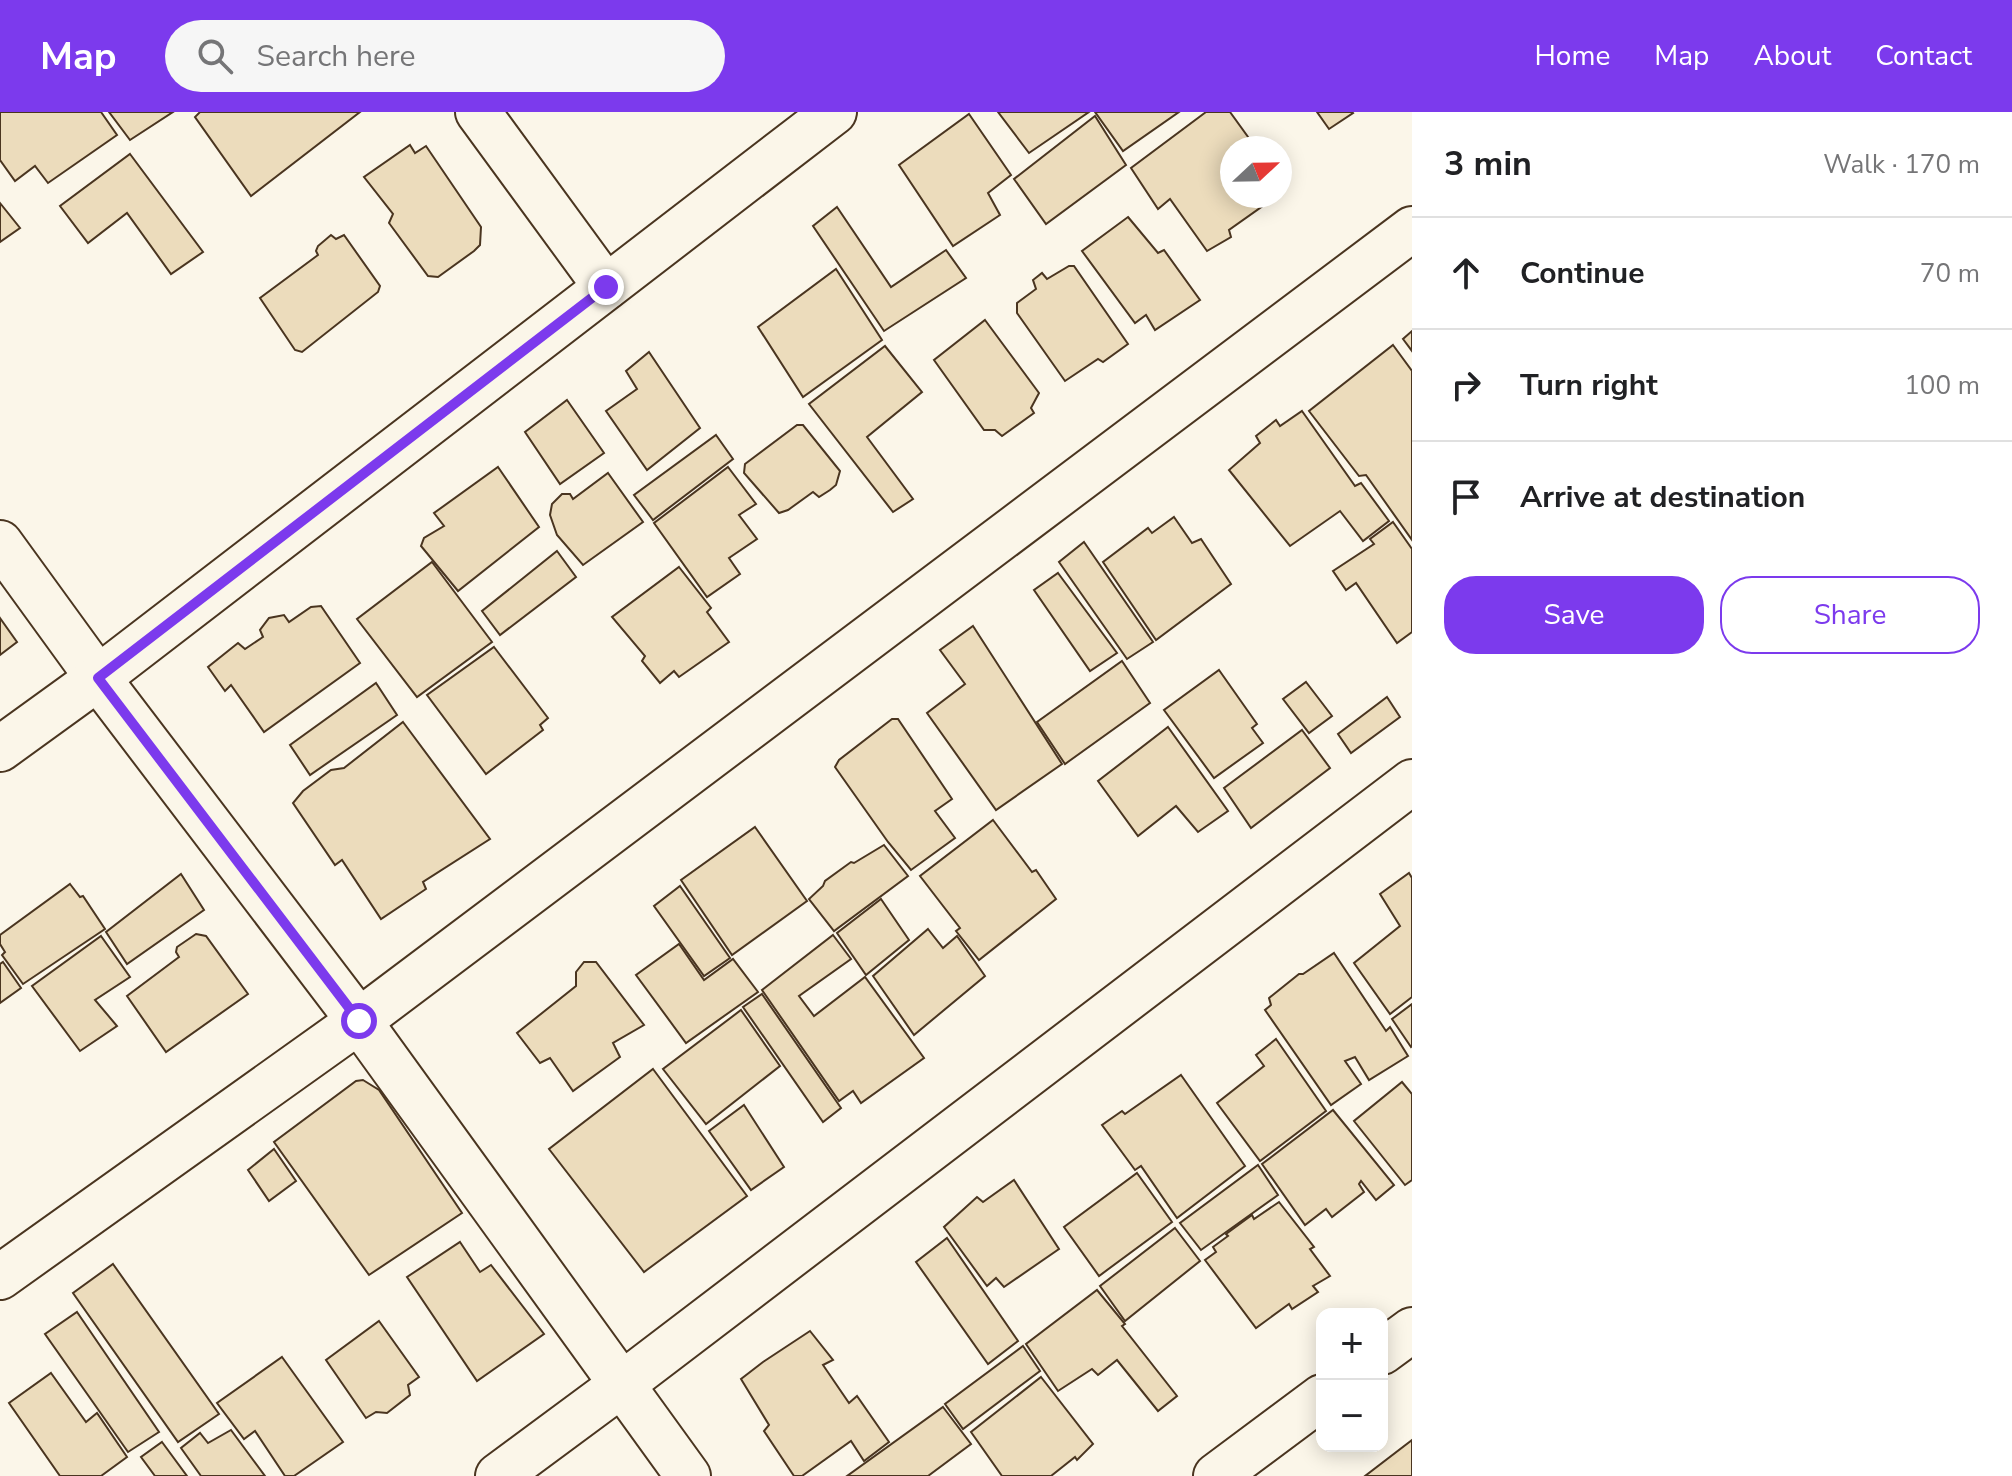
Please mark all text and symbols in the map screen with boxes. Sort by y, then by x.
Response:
search box [165,20,725,92]
text: Map [40,31,117,82]
icon: search [193,34,237,78]
text: Search here [257,36,416,77]
text: Home [1535,37,1610,75]
text: Map [1654,37,1709,75]
text: About [1753,37,1831,75]
text: Contact [1875,37,1972,75]
north arrow [1220,136,1292,208]
text: 3 min [1444,141,1532,187]
text: Walk · 170 m [1823,147,1980,182]
icon: ahead [1444,251,1488,295]
text: Continue [1520,253,1645,294]
text: 70 m [1920,256,1980,291]
route end [588,269,624,305]
icon: right [1444,363,1488,407]
text: Turn right [1520,365,1658,406]
text: 100 m [1904,368,1980,403]
icon: arrive [1444,475,1488,519]
text: Arrive at destination [1520,477,1805,518]
button: Save [1444,576,1704,654]
button: Share [1720,576,1980,654]
route start [341,1003,377,1039]
map controls [1316,1308,1388,1452]
button: + [1316,1308,1388,1380]
button: − [1316,1380,1388,1452]

